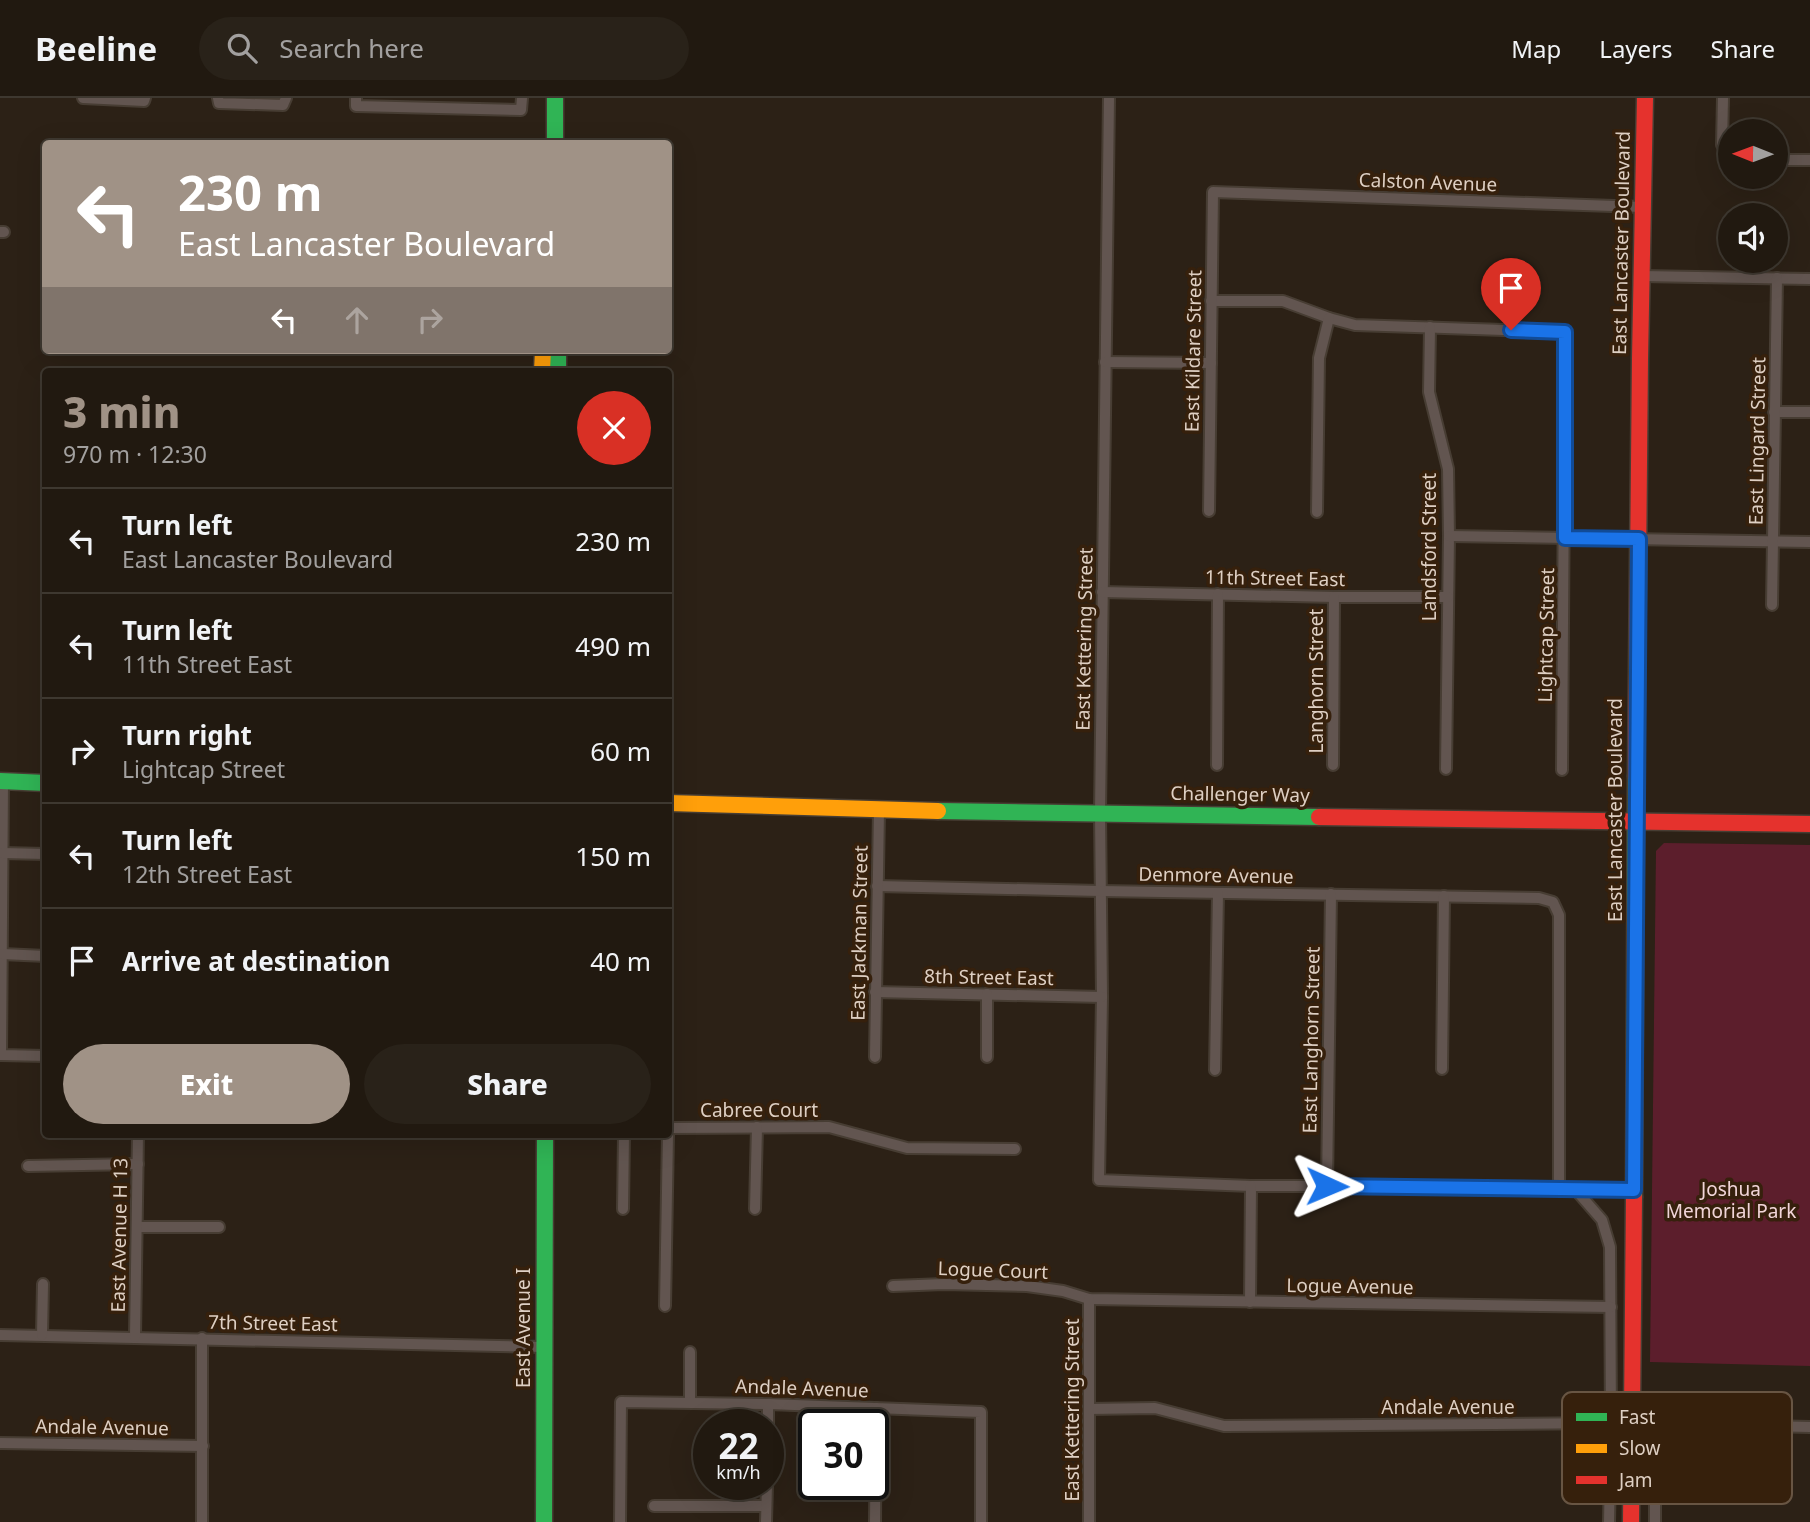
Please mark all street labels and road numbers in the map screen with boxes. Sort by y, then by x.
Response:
street label: East Lancaster Boulevard [1606,131,1636,355]
street label: Calston Avenue [1358,167,1498,197]
street label: East Kildare Street [1179,270,1207,432]
street label: East Lingard Street [1743,357,1771,525]
street label: Landsford Street [1416,473,1442,621]
street label: East Kettering Street [1069,547,1099,731]
street label: 11th Street East [1205,564,1346,592]
street label: Lightcap Street [1532,567,1560,703]
street label: Langhorn Street [1303,608,1329,753]
street label: East Lancaster Boulevard [1602,698,1628,922]
street label: Challenger Way [1170,780,1310,808]
street label: East Jackman Street [844,845,874,1021]
street label: Denmore Avenue [1138,861,1294,889]
street label: East Langhorn Street [1296,946,1326,1134]
street label: 8th Street East [924,963,1054,991]
street label: Cabree Court [700,1097,818,1123]
street label: East Avenue H 13 [105,1158,133,1312]
street label: Logue Court [937,1255,1049,1285]
street label: East Avenue I [510,1268,536,1388]
street label: Logue Avenue [1286,1272,1414,1300]
street label: 7th Street East [208,1309,338,1337]
street label: East Kettering Street [1059,1318,1085,1502]
street label: Andale Avenue [735,1373,869,1403]
street label: Andale Avenue [1381,1394,1515,1420]
street label: Andale Avenue [35,1413,169,1441]

